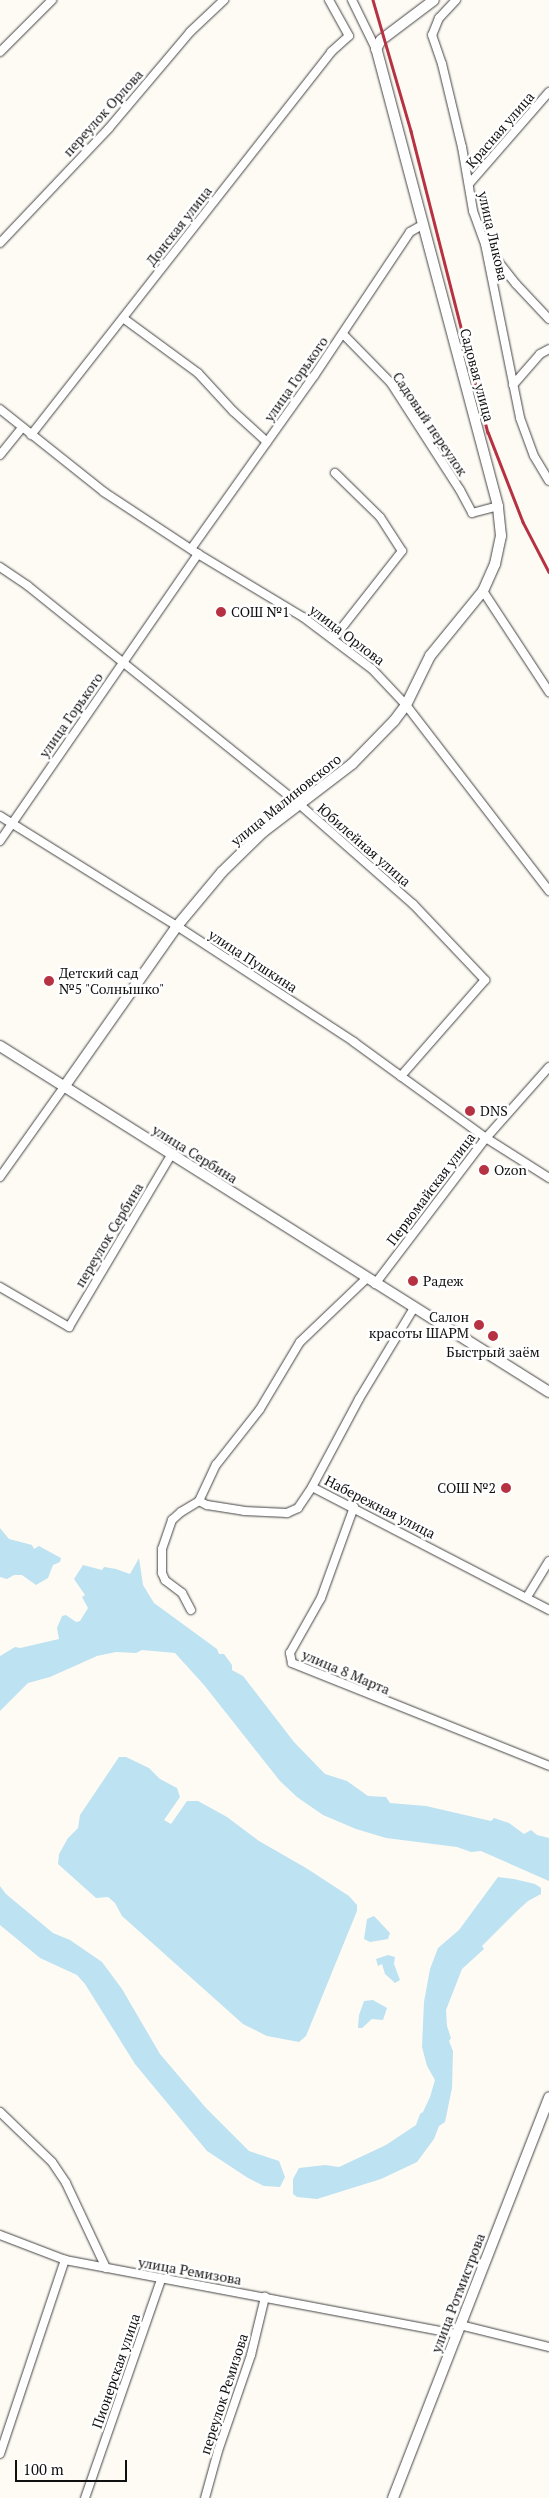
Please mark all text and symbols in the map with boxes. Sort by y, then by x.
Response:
street label: переулок Орлова [60,66,146,160]
street label: Красная улица [462,88,538,172]
street label: Донская улица [143,183,215,269]
street label: улица Лыкова [475,190,511,282]
street label: Садовая улица [456,327,498,423]
street label: улица Горького [260,333,332,425]
street label: Садовый переулок [389,369,471,479]
street label: улица Орлова [306,601,388,669]
place label: СОШ №1 [231,604,290,620]
marker: СОШ №1 [215,606,227,618]
street label: улица Горького [35,669,107,761]
street label: улица Малиновского [228,751,344,849]
street label: Юбилейная улица [314,800,414,890]
street label: улица Пушкина [205,926,301,996]
place label: Детский сад №5 "Солнышко" [59,965,165,998]
marker: Детский сад №5 "Солнышко" [43,975,55,987]
place label: DNS [480,1103,508,1119]
marker: DNS [464,1105,476,1117]
street label: улица Сербина [149,1121,241,1187]
street label: Первомайская улица [383,1129,479,1249]
place label: Ozon [494,1162,527,1178]
marker: Ozon [478,1164,490,1176]
street label: переулок Сербина [71,1180,147,1290]
place label: Радеж [423,1273,463,1289]
marker: Радеж [407,1275,419,1287]
place label: Салон красоты ШАРМ [369,1309,469,1341]
marker: Салон красоты ШАРМ [473,1319,485,1331]
marker: Быстрый заём [487,1330,499,1342]
place label: Быстрый заём [446,1344,540,1360]
street label: Набережная улица [322,1472,438,1542]
place label: СОШ №2 [437,1480,496,1496]
marker: СОШ №2 [500,1482,512,1494]
street label: улица 8 Марта [300,1646,392,1698]
street label: улица Ротмистрова [427,2231,489,2355]
street label: улица Ремизова [137,2254,243,2288]
street label: Пионерская улица [88,2311,144,2431]
street label: переулок Ремизова [197,2331,251,2457]
scale bar [18,2450,130,2482]
text: 100 m [23,2459,64,2479]

